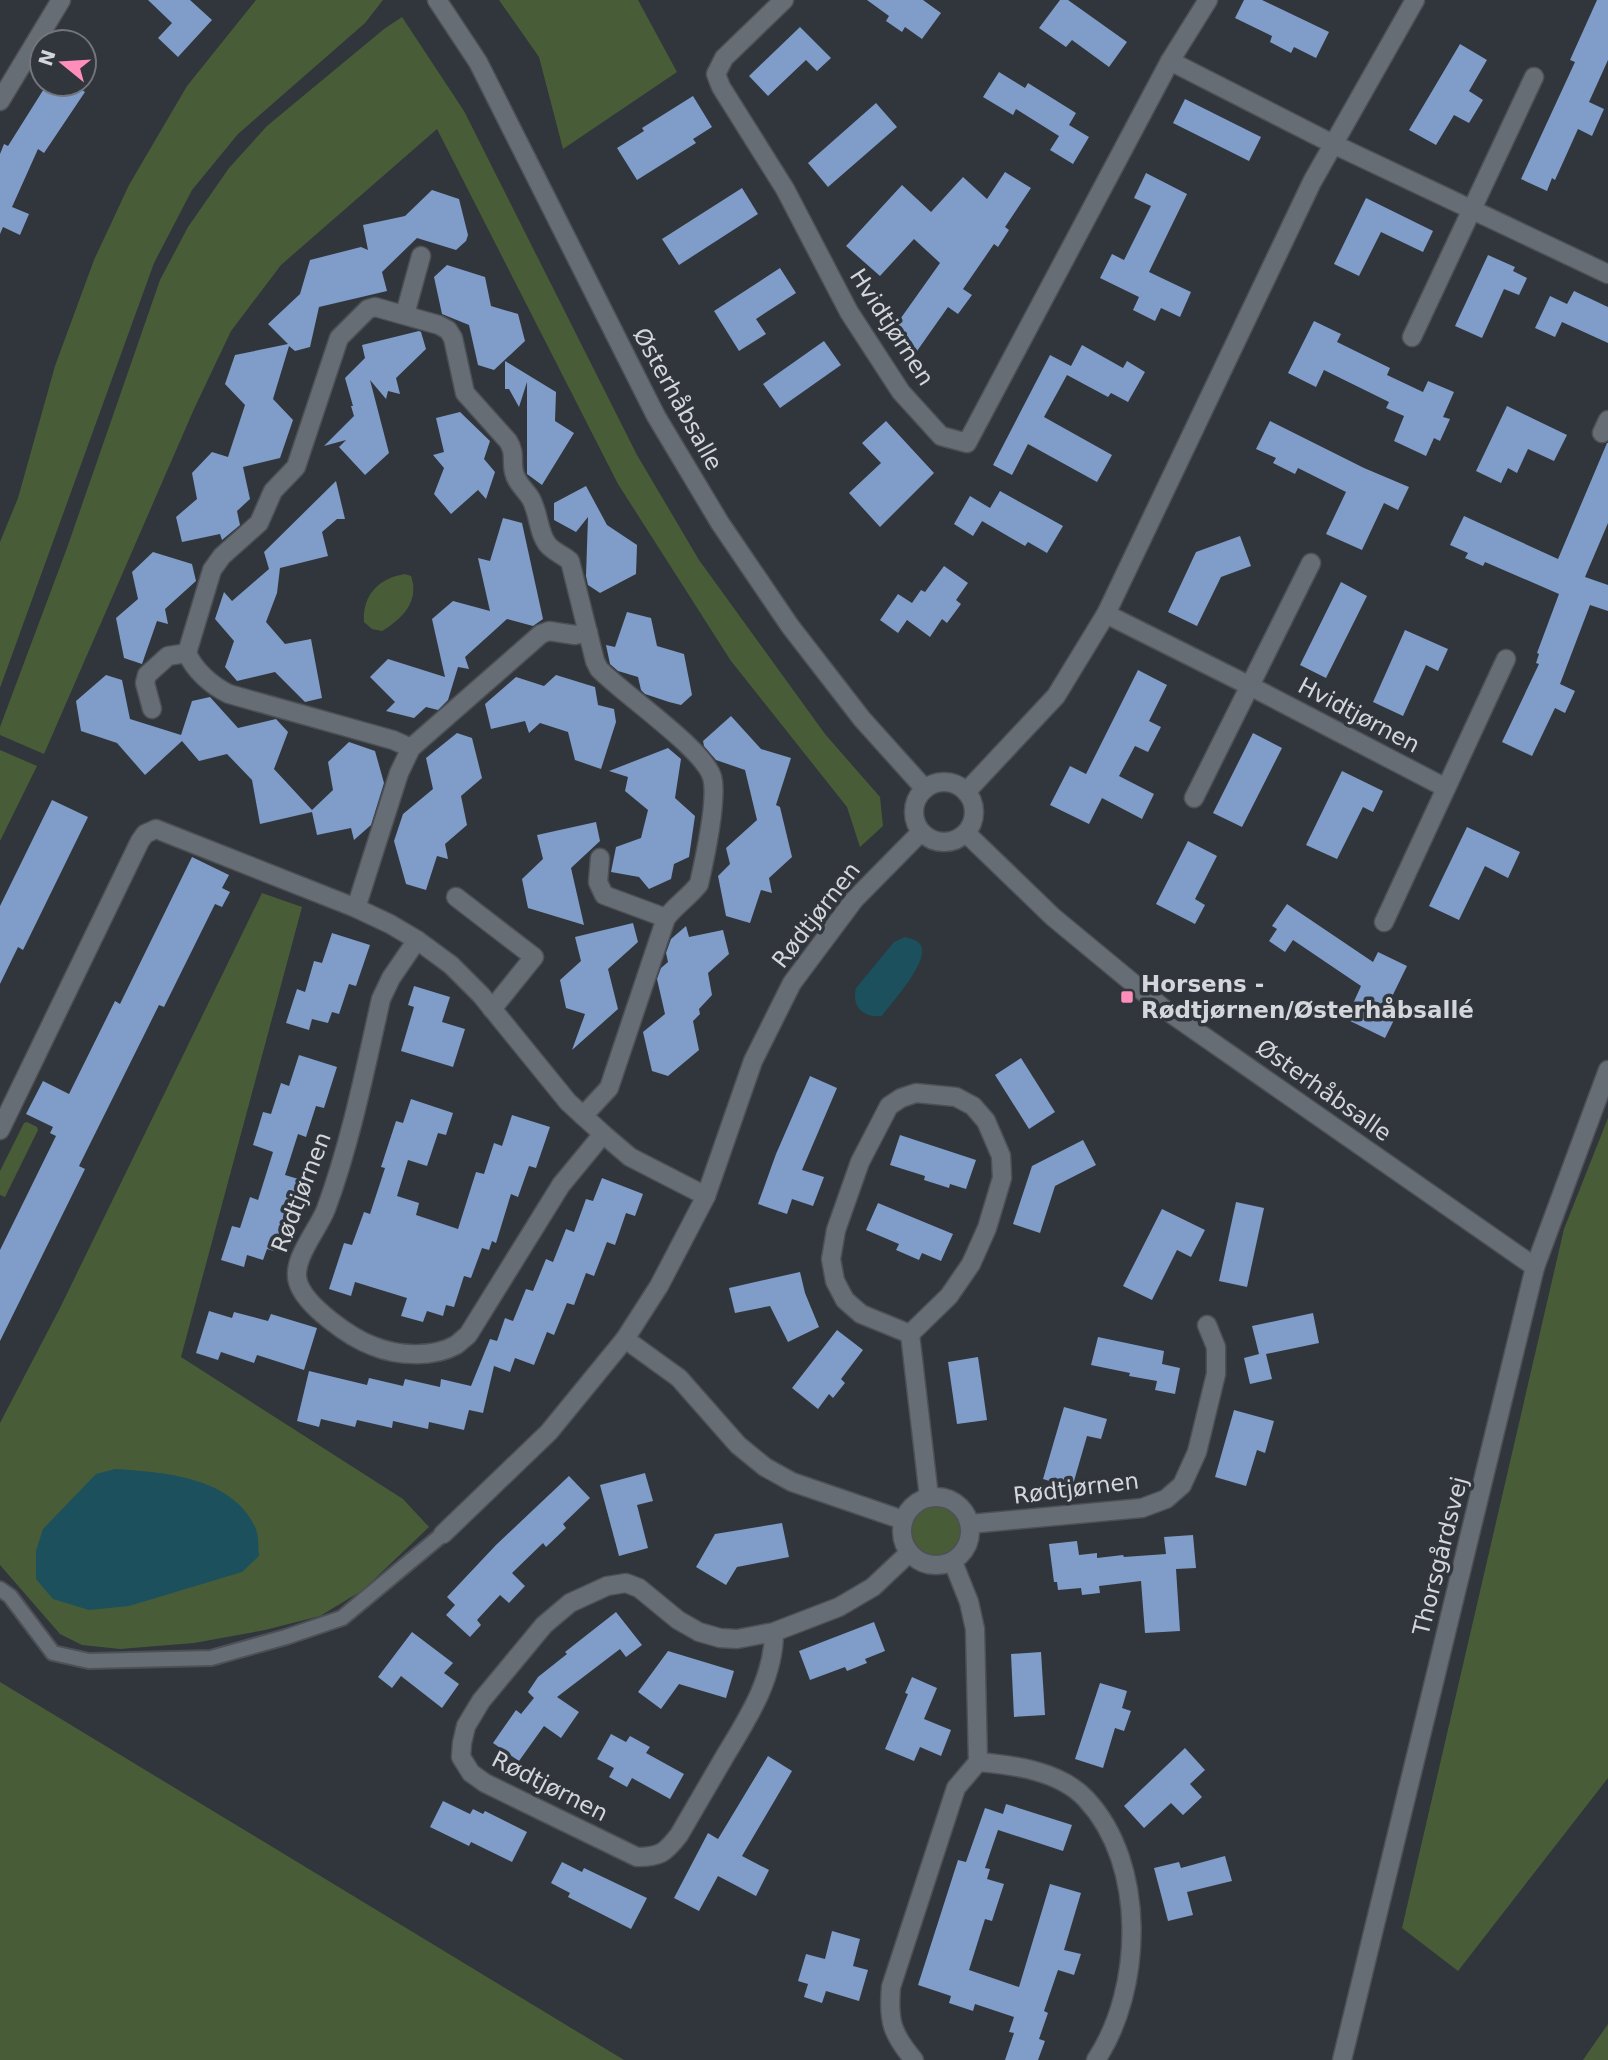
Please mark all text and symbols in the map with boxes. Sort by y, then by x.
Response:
north arrow [28,28,98,98]
text: N [34,47,60,69]
street label: Hvidtjørnen [845,264,939,390]
street label: Østerhåbsalle [628,323,729,475]
street label: Hvidtjørnen [1294,672,1424,758]
street label: Rødtjørnen [767,857,865,973]
place label: Horsens - Rødtjørnen/Østerhåbsallé [1141,971,1474,1023]
marker: Horsens - Rødtjørnen/Østerhåbsallé [1119,989,1135,1005]
street label: Østerhåbsalle [1252,1033,1397,1146]
street label: Rødtjørnen [266,1128,336,1256]
street label: Rødtjørnen [1012,1467,1140,1509]
street label: Thorsgårdsvej [1407,1474,1472,1639]
street label: Rødtjørnen [488,1746,612,1826]

